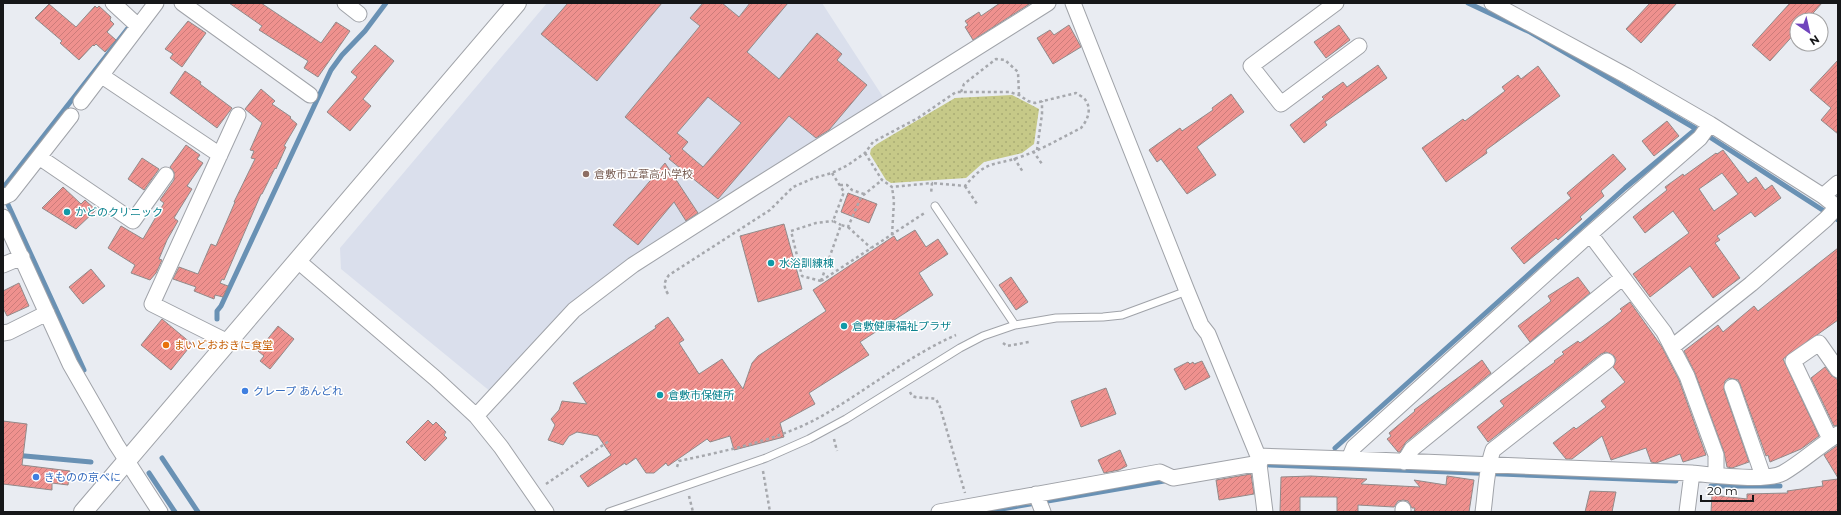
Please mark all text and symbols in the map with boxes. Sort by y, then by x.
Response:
north arrow [1789,12,1829,52]
text: N [1807,32,1822,49]
place label: 倉敷市立葦高小学校 [594,167,693,181]
marker: 倉敷市立葦高小学校 [581,169,591,179]
place label: かどのクリニック [75,205,163,219]
marker: かどのクリニック [62,207,72,217]
place label: 水浴訓練棟 [779,256,834,270]
marker: 水浴訓練棟 [766,258,776,268]
place label: 倉敷健康福祉プラザ [852,319,951,333]
marker: 倉敷健康福祉プラザ [839,321,849,331]
place label: まいどおおきに食堂 [174,338,273,352]
marker: まいどおおきに食堂 [161,340,171,350]
place label: クレープ あんどれ [253,384,343,398]
marker: クレープ あんどれ [240,386,250,396]
place label: 倉敷市保健所 [668,388,735,402]
marker: 倉敷市保健所 [655,390,665,400]
place label: きものの京べに [44,470,121,484]
marker: きものの京べに [31,472,41,482]
scale bar [1701,477,1753,503]
text: 20 m [1707,483,1738,498]

